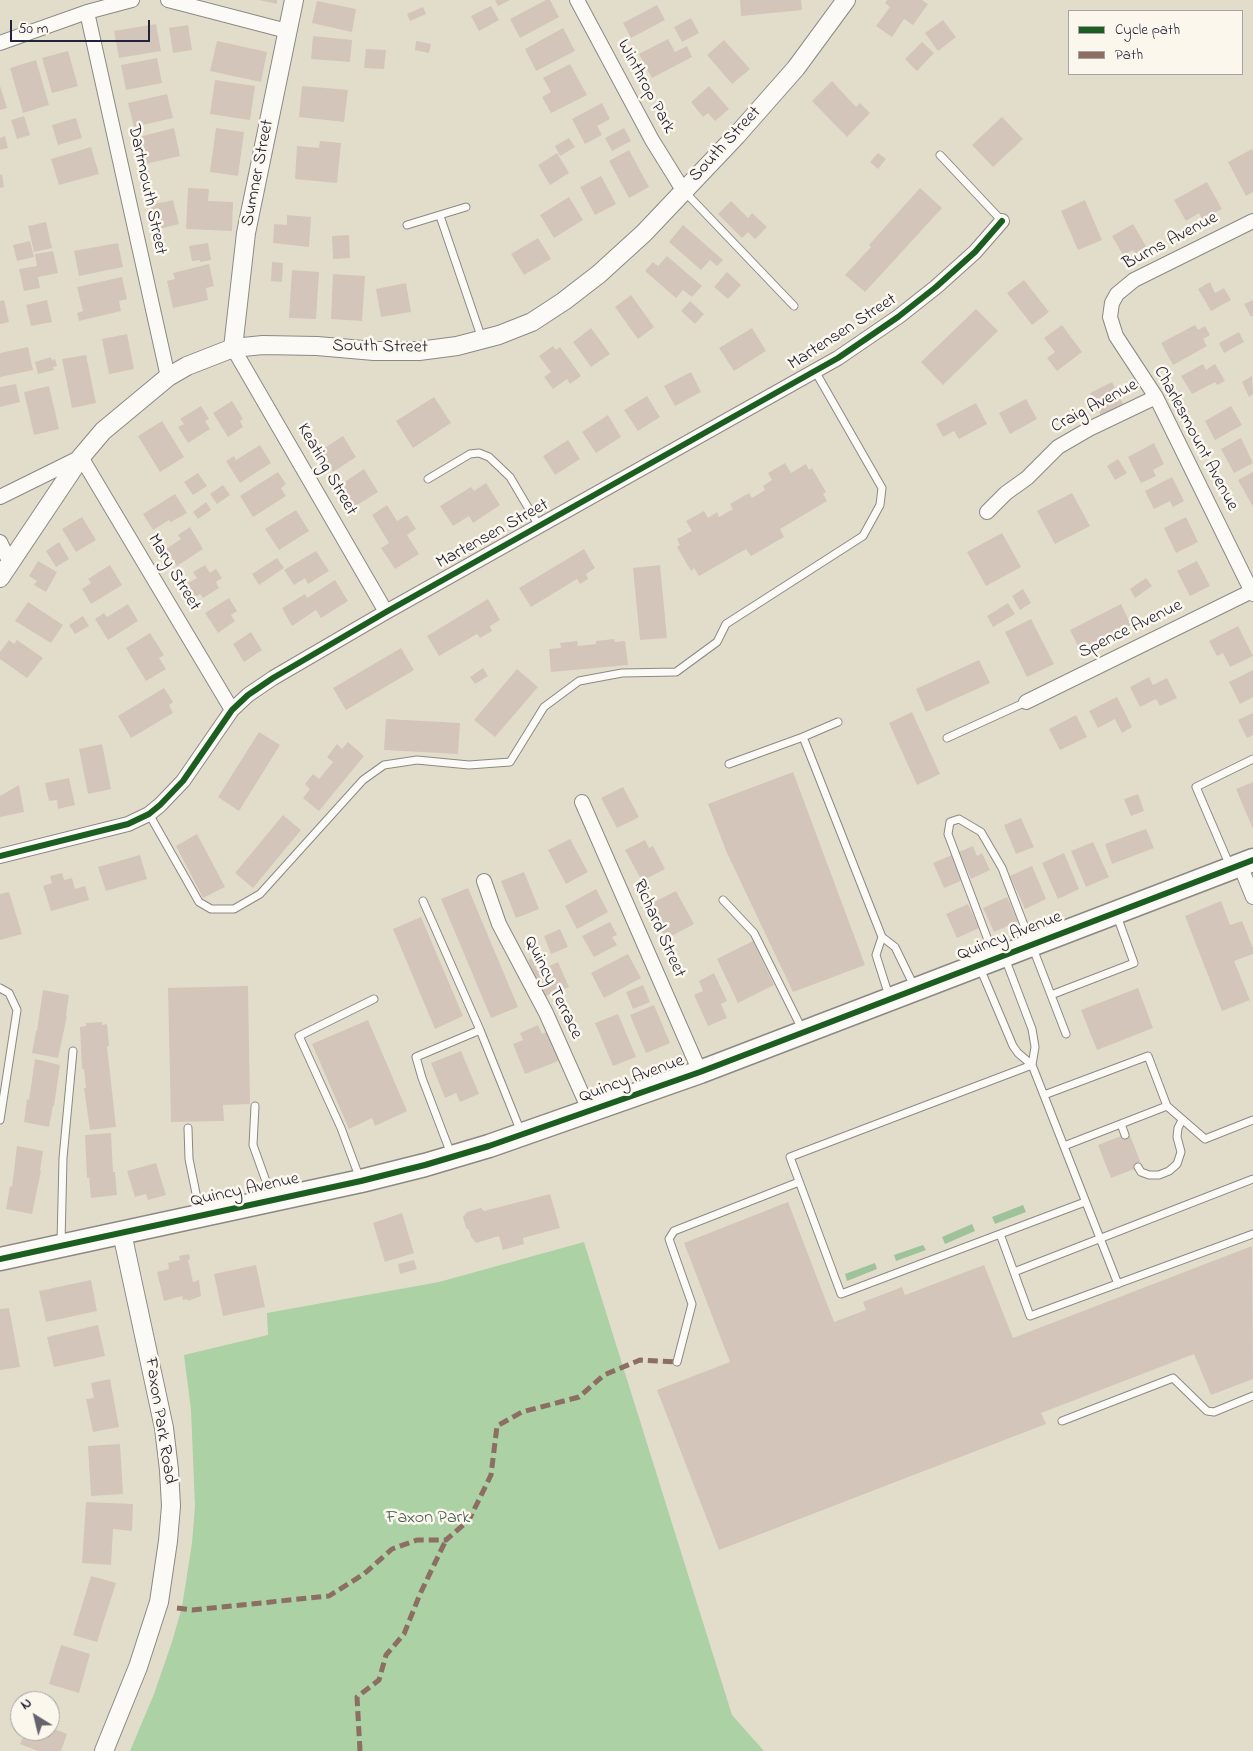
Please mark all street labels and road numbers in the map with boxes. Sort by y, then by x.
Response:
street label: Winthrop Park [611,36,679,138]
street label: South Street [685,103,767,187]
street label: Sumner Street [238,118,280,228]
street label: Dartmouth Street [122,123,170,257]
street label: Burns Avenue [1120,208,1222,276]
street label: Martensen Street [785,290,901,376]
street label: South Street [332,336,428,360]
street label: Charlesmount Avenue [1148,363,1242,515]
street label: Craig Avenue [1048,375,1142,439]
street label: Keating Street [291,420,361,520]
street label: Martensen Street [433,495,553,575]
street label: Mary Street [142,531,204,615]
street label: Spence Avenue [1076,596,1186,664]
street label: Richard Street [627,877,689,981]
street label: Quincy Avenue [955,907,1065,967]
street label: Quincy Terrace [518,933,586,1043]
street label: Quincy Avenue [577,1051,687,1109]
street label: Quincy Avenue [189,1169,301,1213]
street label: Faxon Park Road [138,1356,180,1486]

